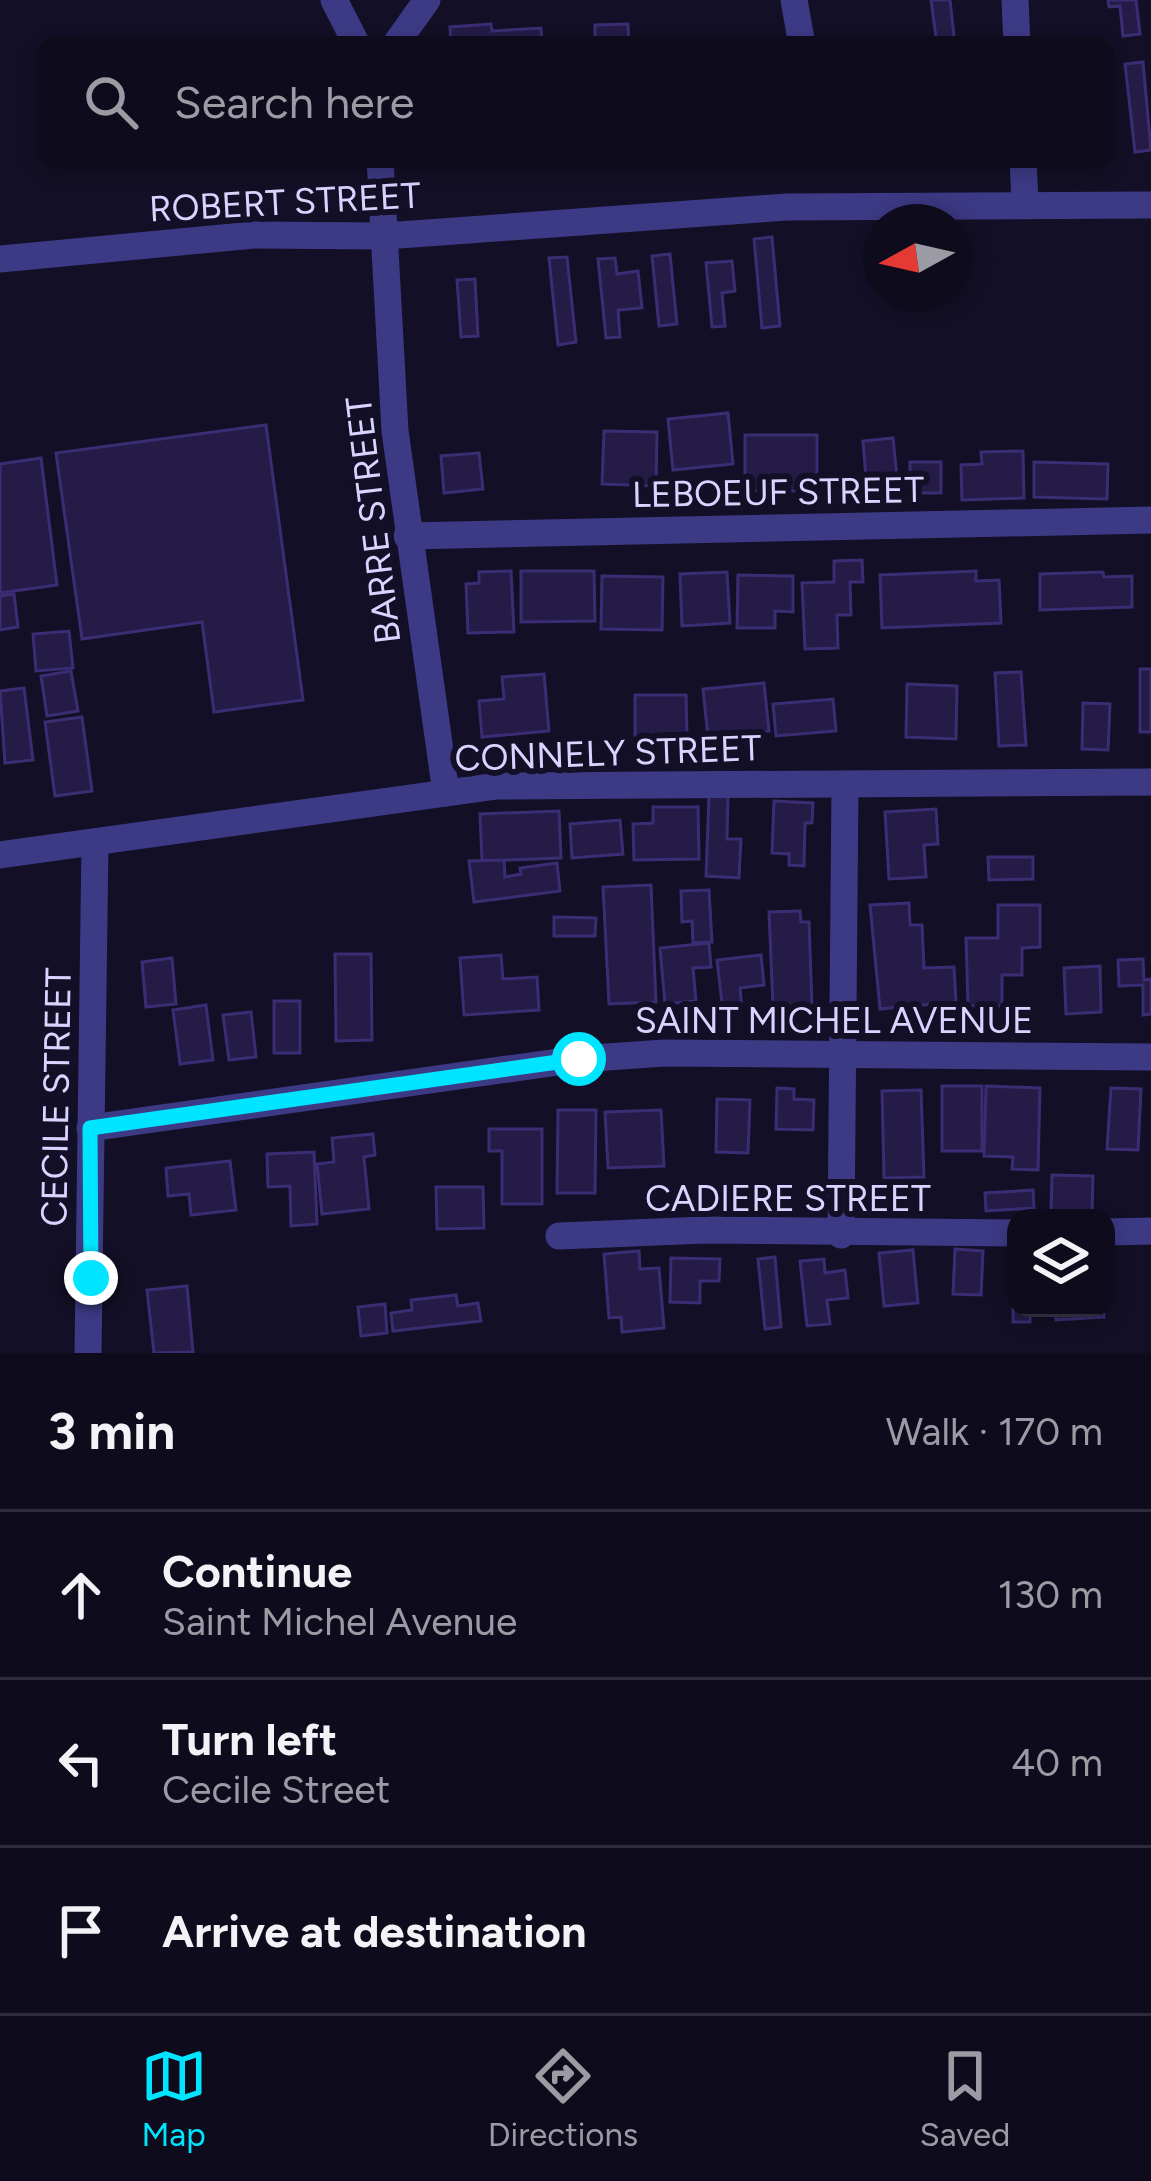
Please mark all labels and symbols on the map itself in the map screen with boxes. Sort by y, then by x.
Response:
street label: ROBERT STREET [148,173,422,231]
north arrow [863,204,971,312]
street label: BARRE STREET [336,394,409,646]
street label: LEBOEUF STREET [632,468,925,516]
street label: CONNELY STREET [454,726,762,780]
street label: CECILE STREET [32,967,80,1227]
street label: SAINT MICHEL AVENUE [635,999,1033,1042]
route start [552,1032,606,1086]
street label: CADIERE STREET [645,1177,931,1220]
route end [64,1251,118,1305]

